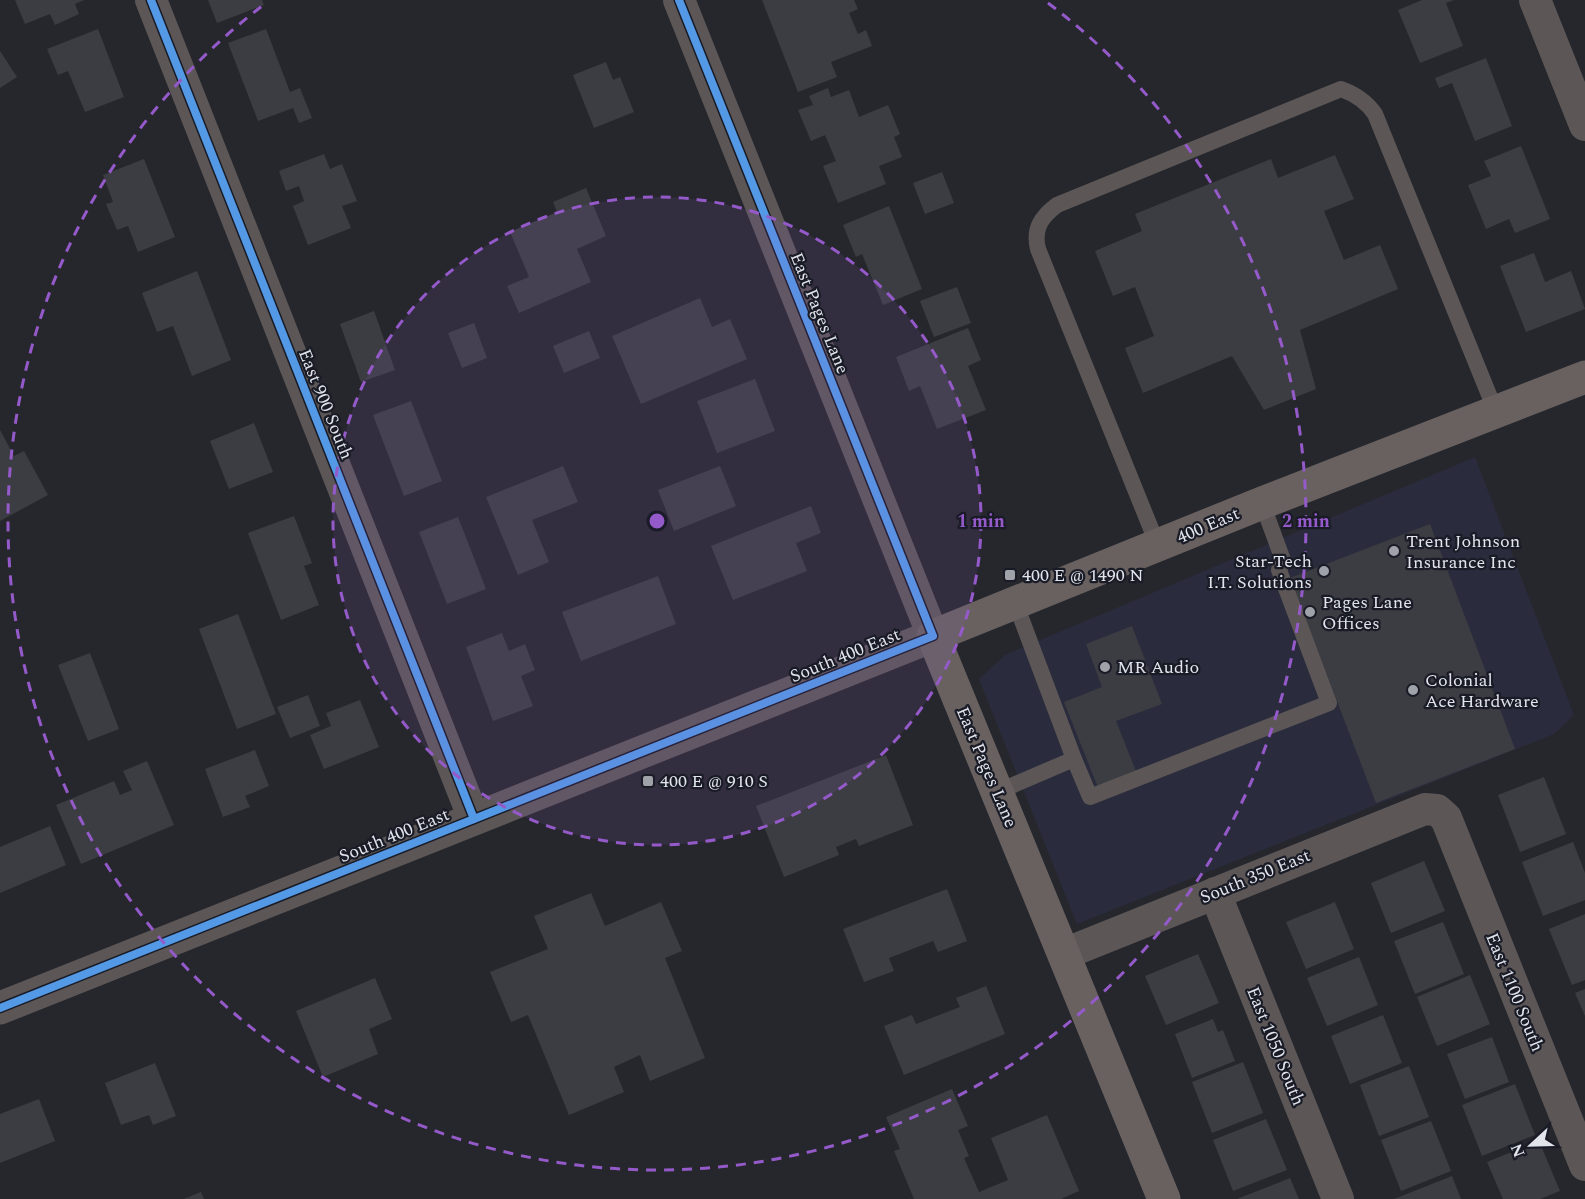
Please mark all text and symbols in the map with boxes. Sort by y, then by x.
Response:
street label: East Pages Lane [783,248,856,378]
street label: East 900 South [291,345,360,464]
street label: 400 East [1173,500,1244,551]
text: 1 min [957,508,1005,535]
text: 2 min [1282,508,1330,535]
centre of rings [647,511,667,531]
place label: Trent Johnson Insurance Inc [1406,528,1520,576]
marker: Trent Johnson Insurance Inc [1387,544,1401,558]
place label: Star-Tech I.T. Solutions [1207,548,1312,596]
place label: 400 E @ 1490 N [1022,562,1144,589]
marker: Star-Tech I.T. Solutions [1317,564,1331,578]
marker: 400 E @ 1490 N [1003,568,1017,582]
place label: Pages Lane Offices [1322,589,1412,637]
marker: Pages Lane Offices [1303,605,1317,619]
street label: South 400 East [786,621,905,690]
place label: MR Audio [1117,654,1199,681]
marker: MR Audio [1098,660,1112,674]
place label: Colonial Ace Hardware [1425,667,1539,715]
marker: Colonial Ace Hardware [1406,683,1420,697]
street label: East Pages Lane [949,703,1024,832]
place label: 400 E @ 910 S [660,768,768,795]
marker: 400 E @ 910 S [641,774,655,788]
street label: South 400 East [335,801,454,870]
street label: South 350 East [1196,842,1315,911]
street label: East 1100 South [1478,929,1551,1056]
street label: East 1050 South [1239,983,1312,1110]
north arrow [1501,1115,1561,1175]
text: N [1504,1140,1532,1161]

